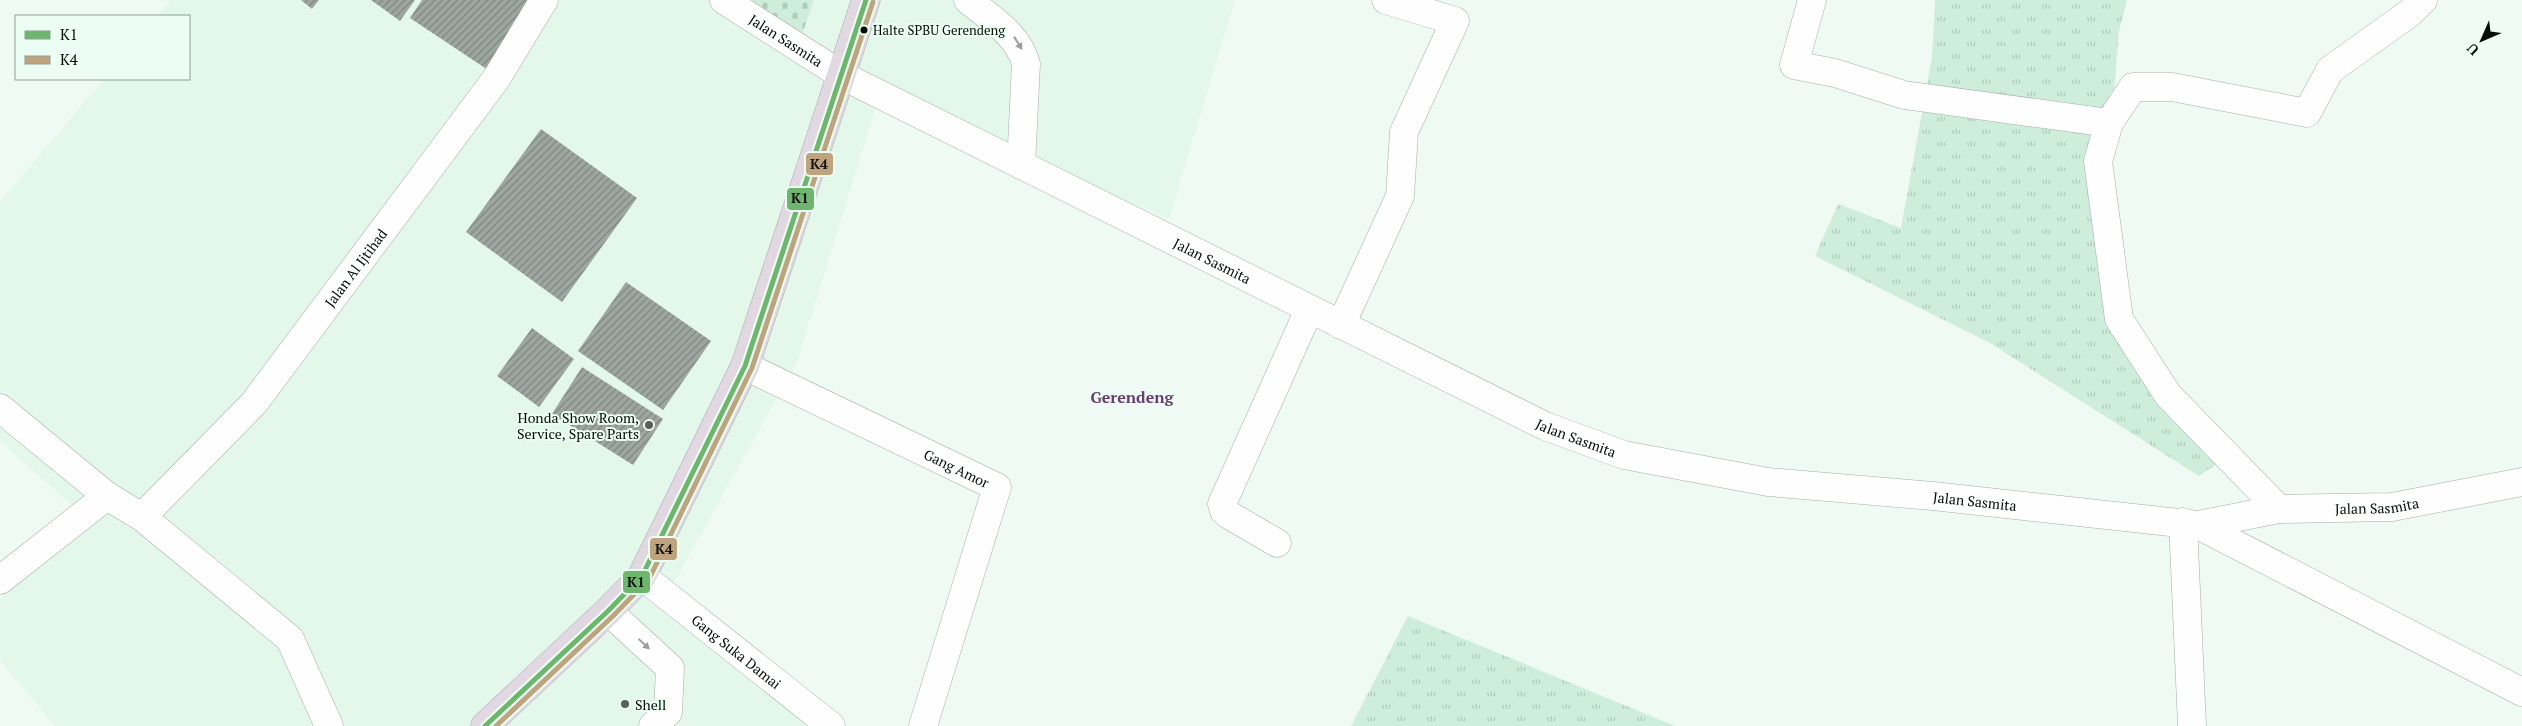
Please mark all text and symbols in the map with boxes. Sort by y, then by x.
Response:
street label: Jalan Sasmita [746,9,827,70]
legend [15,15,190,80]
north arrow [2457,15,2507,65]
place label: Halte SPBU Gerendeng [873,21,1005,39]
text: K1 [60,24,78,44]
marker: Halte SPBU Gerendeng [859,25,869,35]
one-way arrow [1013,37,1022,50]
text: U [2462,39,2483,60]
text: K4 [60,49,78,69]
line badge: K4 [805,152,834,176]
text: K4 [810,154,828,173]
line badge: K1 [786,187,815,211]
text: K1 [791,188,809,207]
street label: Jalan Al Ijtihad [320,224,391,311]
street label: Jalan Sasmita [1171,233,1254,287]
district label: Gerendeng [1090,386,1175,408]
place label: Honda Show Room, Service, Spare Parts [517,408,639,443]
street label: Jalan Sasmita [1533,414,1619,461]
marker: Honda Show Room, Service, Spare Parts [643,419,655,431]
street label: Gang Amor [921,444,993,492]
street label: Jalan Sasmita [1932,487,2018,515]
street label: Jalan Sasmita [2335,493,2420,518]
line badge: K4 [649,537,678,561]
text: K4 [655,539,673,558]
line badge: K1 [622,570,651,594]
text: K1 [627,572,645,591]
street label: Gang Suka Damai [688,610,786,693]
one-way arrow [638,638,650,650]
place label: Shell [635,695,666,714]
marker: Shell [619,698,631,710]

